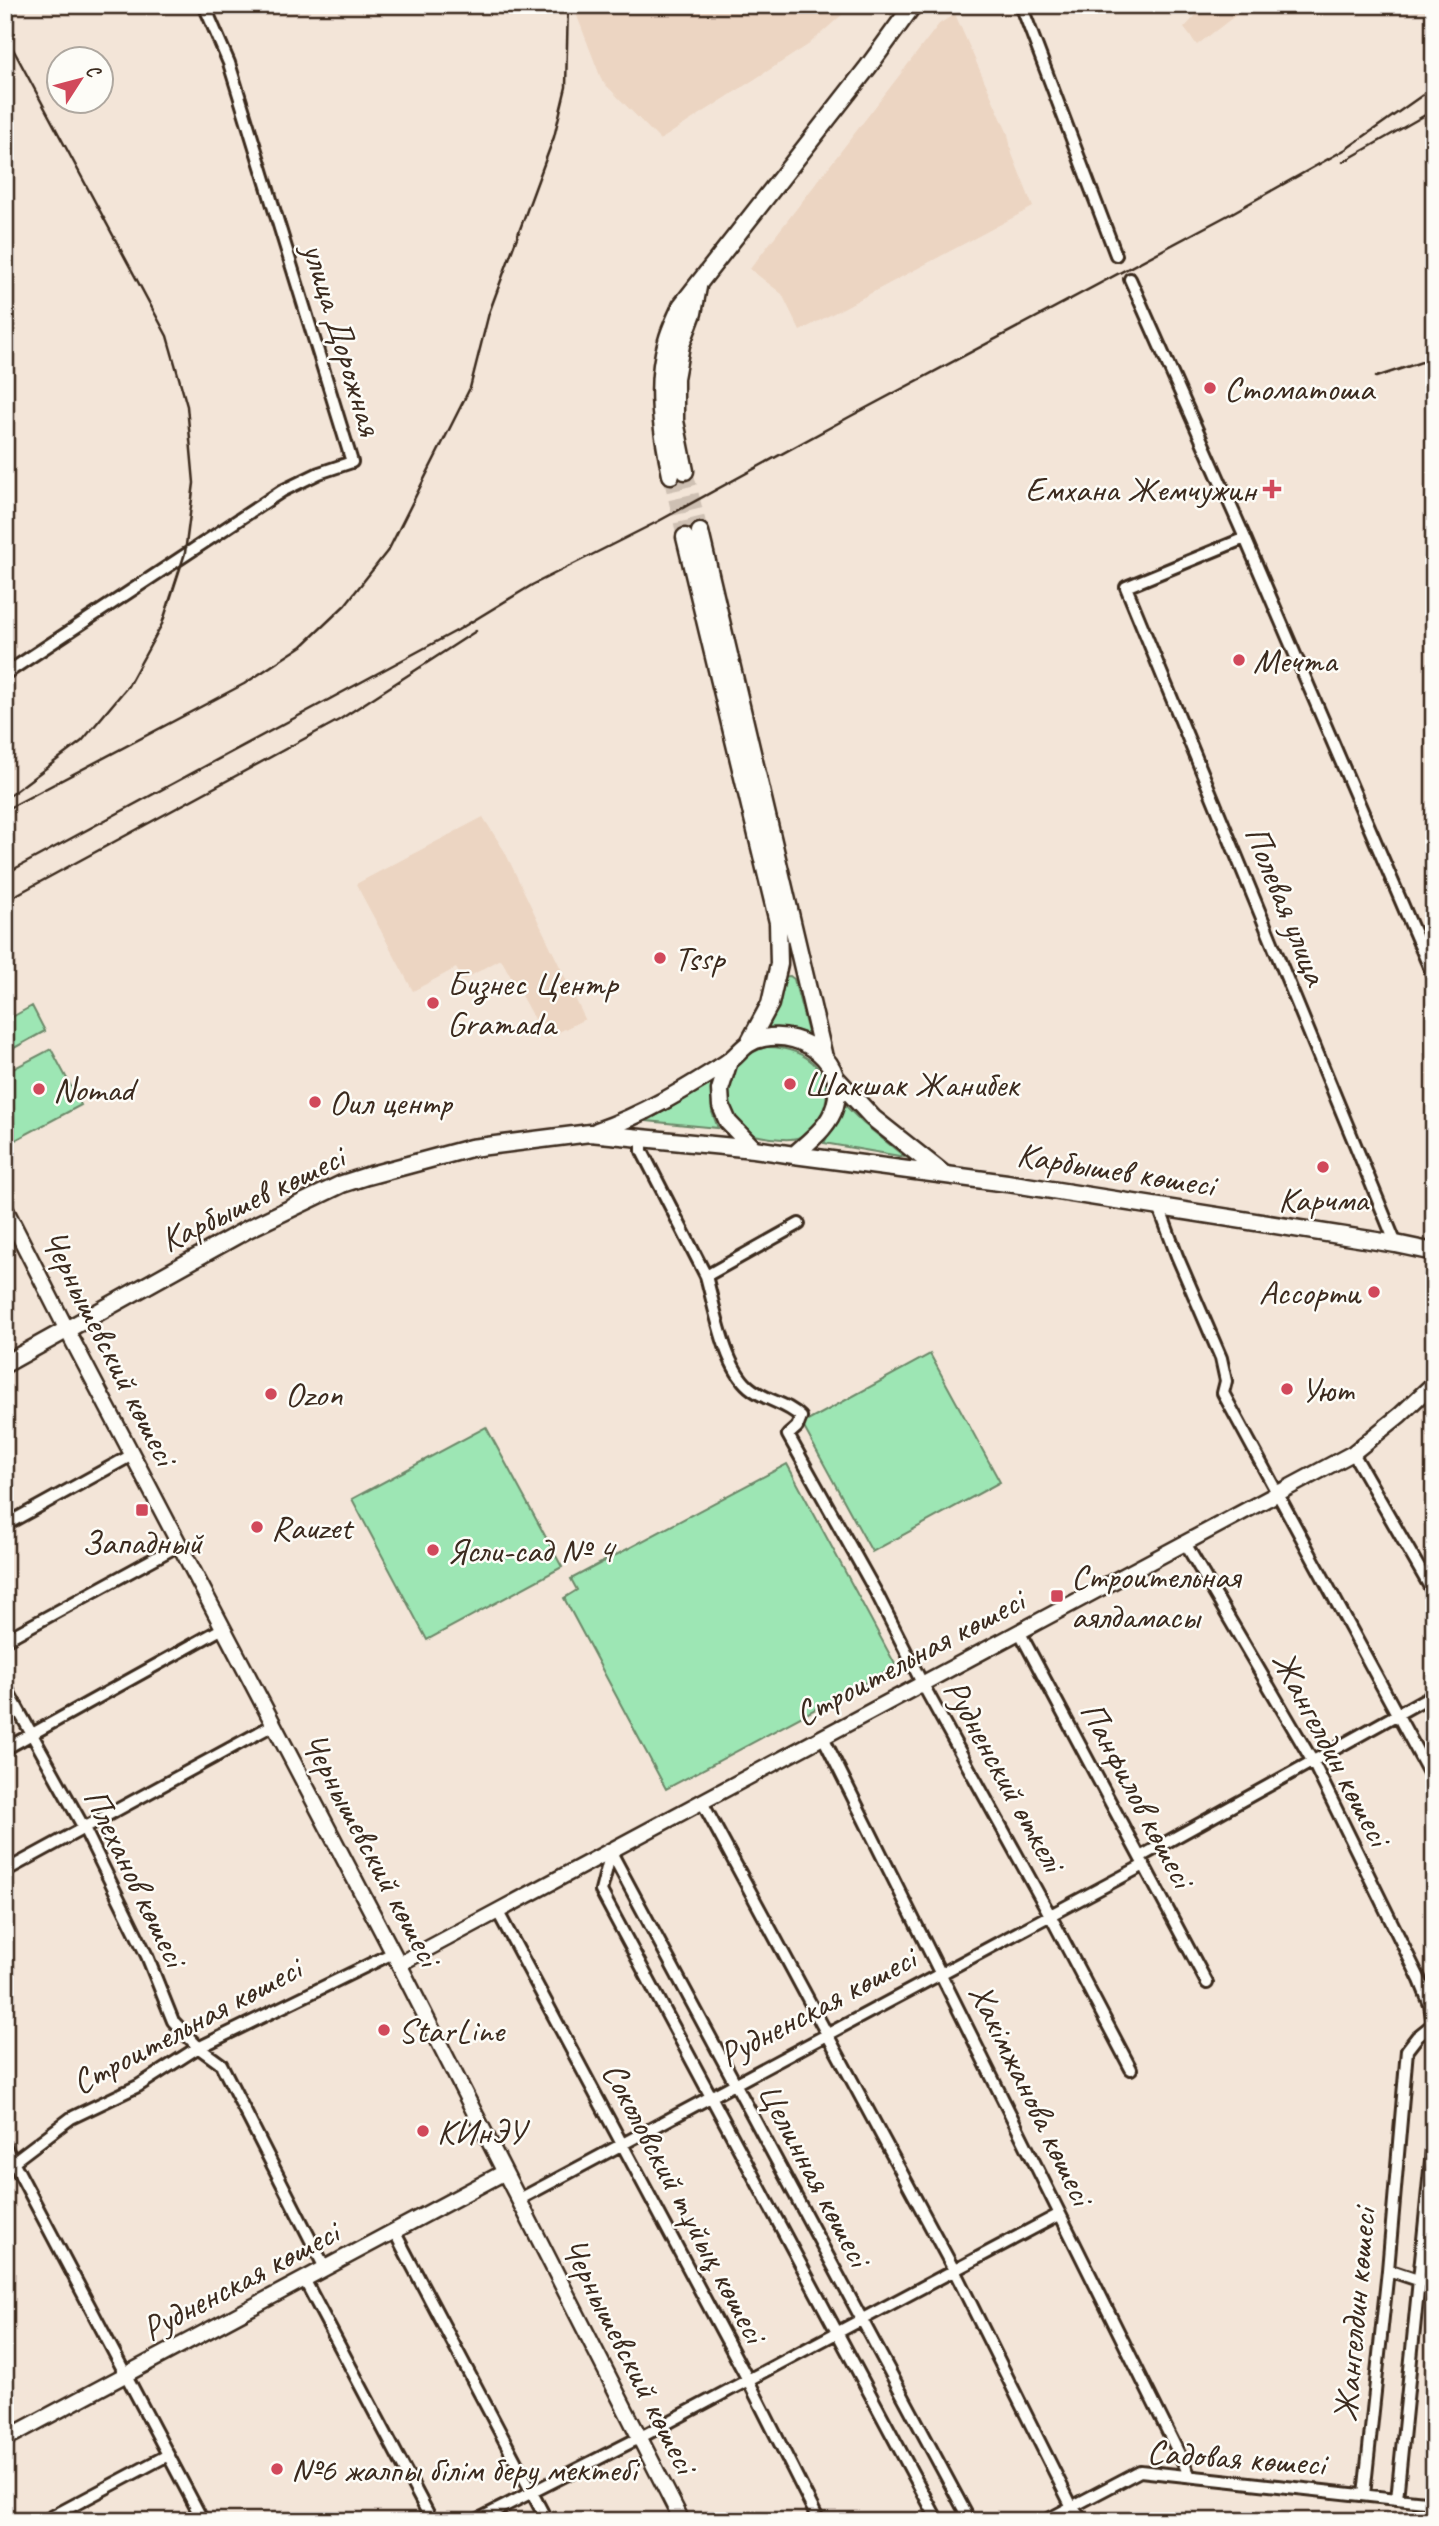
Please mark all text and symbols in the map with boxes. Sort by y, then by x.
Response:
north arrow [46,46,116,116]
text: С [80,60,107,84]
street label: улица Дорожная [291,236,393,442]
place label: Стоматоша [1224,366,1377,411]
marker: Стоматоша [1202,380,1218,396]
place label: Емхана Жемчужин [1025,467,1259,512]
marker: Емхана Жемчужин [1262,479,1282,499]
place label: Мечта [1253,638,1339,683]
marker: Мечта [1231,652,1247,668]
street label: Полевая улица [1234,819,1340,994]
place label: Tssp [674,936,727,981]
marker: Tssp [652,950,668,966]
place label: Бизнес Центр Gramada [447,961,620,1046]
marker: Бизнес Центр Gramada [425,995,441,1011]
place label: Шакшак Жанибек [804,1062,1021,1107]
place label: Nomad [53,1067,139,1112]
marker: Шакшак Жанибек [782,1076,798,1092]
place label: Оил центр [329,1080,453,1125]
marker: Nomad [31,1081,47,1097]
marker: Оил центр [307,1094,323,1110]
street label: Карбышев көшесі [1014,1132,1222,1208]
street label: Карбышев көшесі [153,1133,356,1262]
marker: Карчма [1315,1159,1331,1175]
place label: Карчма [1278,1177,1370,1222]
street label: Чернышевский көшесі [31,1222,190,1476]
place label: Ассорти [1259,1270,1362,1315]
marker: Ассорти [1366,1284,1382,1300]
place label: Уют [1301,1367,1355,1412]
place label: Ozon [285,1372,343,1417]
marker: Уют [1279,1381,1295,1397]
marker: Ozon [263,1386,279,1402]
marker: Западный [134,1502,150,1518]
place label: Rauzet [271,1505,355,1550]
marker: Rauzet [249,1519,265,1535]
place label: Западный [82,1520,205,1565]
place label: Ясли-сад № 4 [447,1528,617,1573]
marker: Ясли-сад № 4 [425,1542,441,1558]
place label: Строительная аялдамасы [1071,1554,1242,1639]
street label: Строительная көшесі [787,1576,1036,1737]
marker: Строительная аялдамасы [1049,1588,1065,1604]
street label: Жангелдин көшесі [1261,1643,1404,1857]
street label: Рудненский өткелі [933,1671,1078,1883]
street label: Панфилов көшесі [1070,1694,1207,1899]
street label: Чернышевский көшесі [291,1725,454,1978]
street label: Плеханов көшесі [73,1781,200,1978]
street label: Рудненская көшесі [711,1934,927,2077]
street label: Строительная көшесі [64,1944,313,2105]
street label: Хакімжанова көшесі [959,1976,1106,2216]
place label: StarLine [398,2008,506,2053]
marker: StarLine [376,2022,392,2038]
street label: Соколовский тұйық көшесі [592,2054,780,2354]
street label: Целинная көшесі [747,2075,884,2278]
place label: КИнЭУ [437,2109,531,2154]
marker: КИнЭУ [415,2123,431,2139]
street label: Жангелдин көшесі [1323,2202,1387,2424]
street label: Рудненская көшесі [134,2208,350,2351]
street label: Чернышевский көшесі [551,2230,710,2484]
street label: Садовая көшесі [1145,2429,1331,2486]
place label: №6 жалпы білім беру мектебі [291,2447,641,2492]
marker: №6 жалпы білім беру мектебі [269,2461,285,2477]

